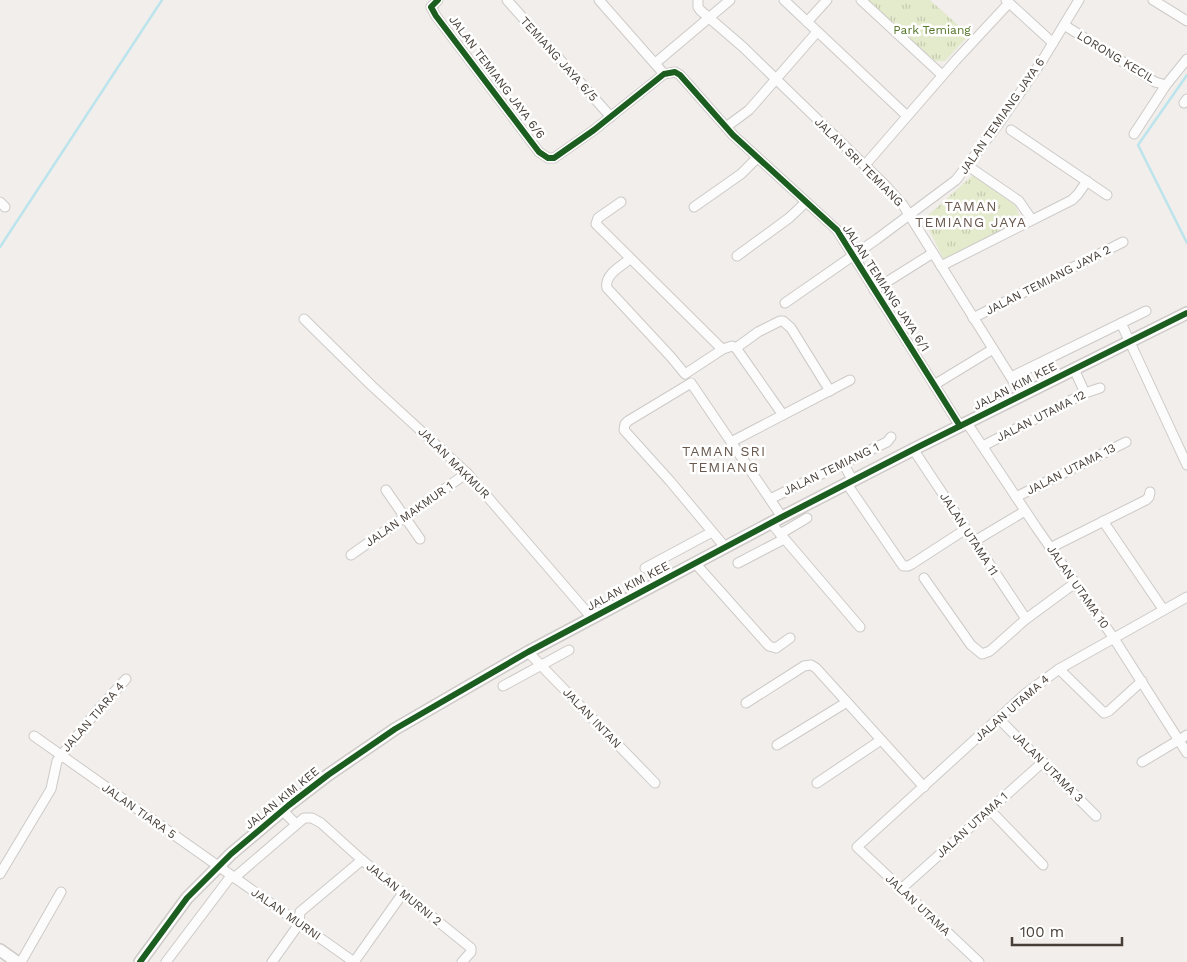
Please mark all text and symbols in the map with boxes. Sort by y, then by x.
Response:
street label: JALAN TEMIANG JAYA 6/6 [446,13,548,141]
street label: TEMIANG JAYA 6/5 [517,14,601,104]
park label: Park Temiang [893,23,971,37]
street label: LORONG KECIL [1074,28,1158,86]
street label: JALAN TEMIANG JAYA 6 [957,55,1047,177]
street label: JALAN SRI TEMIANG [812,115,906,209]
district label: TAMAN TEMIANG JAYA [915,198,1027,230]
street label: JALAN TEMIANG JAYA 6/1 [840,222,932,354]
street label: JALAN TEMIANG JAYA 2 [983,242,1113,318]
street label: JALAN KIM KEE [971,359,1059,413]
street label: JALAN UTAMA 12 [994,387,1088,445]
street label: JALAN MAKMUR [415,424,493,502]
street label: JALAN TEMIANG 1 [781,440,881,498]
street label: JALAN UTAMA 13 [1024,440,1118,498]
district label: TAMAN SRI TEMIANG [682,443,766,475]
street label: JALAN MAKMUR 1 [362,479,456,549]
street label: JALAN UTAMA 11 [937,490,1001,578]
street label: JALAN UTAMA 10 [1044,543,1112,631]
street label: JALAN KIM KEE [584,558,672,614]
street label: JALAN UTAMA 4 [972,672,1052,744]
street label: JALAN TIARA 4 [59,679,127,755]
street label: JALAN INTAN [560,685,624,751]
street label: JALAN UTAMA 3 [1010,729,1086,805]
street label: JALAN KIM KEE [242,764,322,832]
street label: JALAN TIARA 5 [99,780,179,842]
street label: JALAN UTAMA 1 [933,789,1011,861]
street label: JALAN MURNI 2 [364,859,444,929]
street label: JALAN UTAMA [883,872,953,939]
street label: JALAN MURNI [249,885,323,943]
scale bar [1012,914,1122,946]
text: 100 m [1020,923,1064,941]

